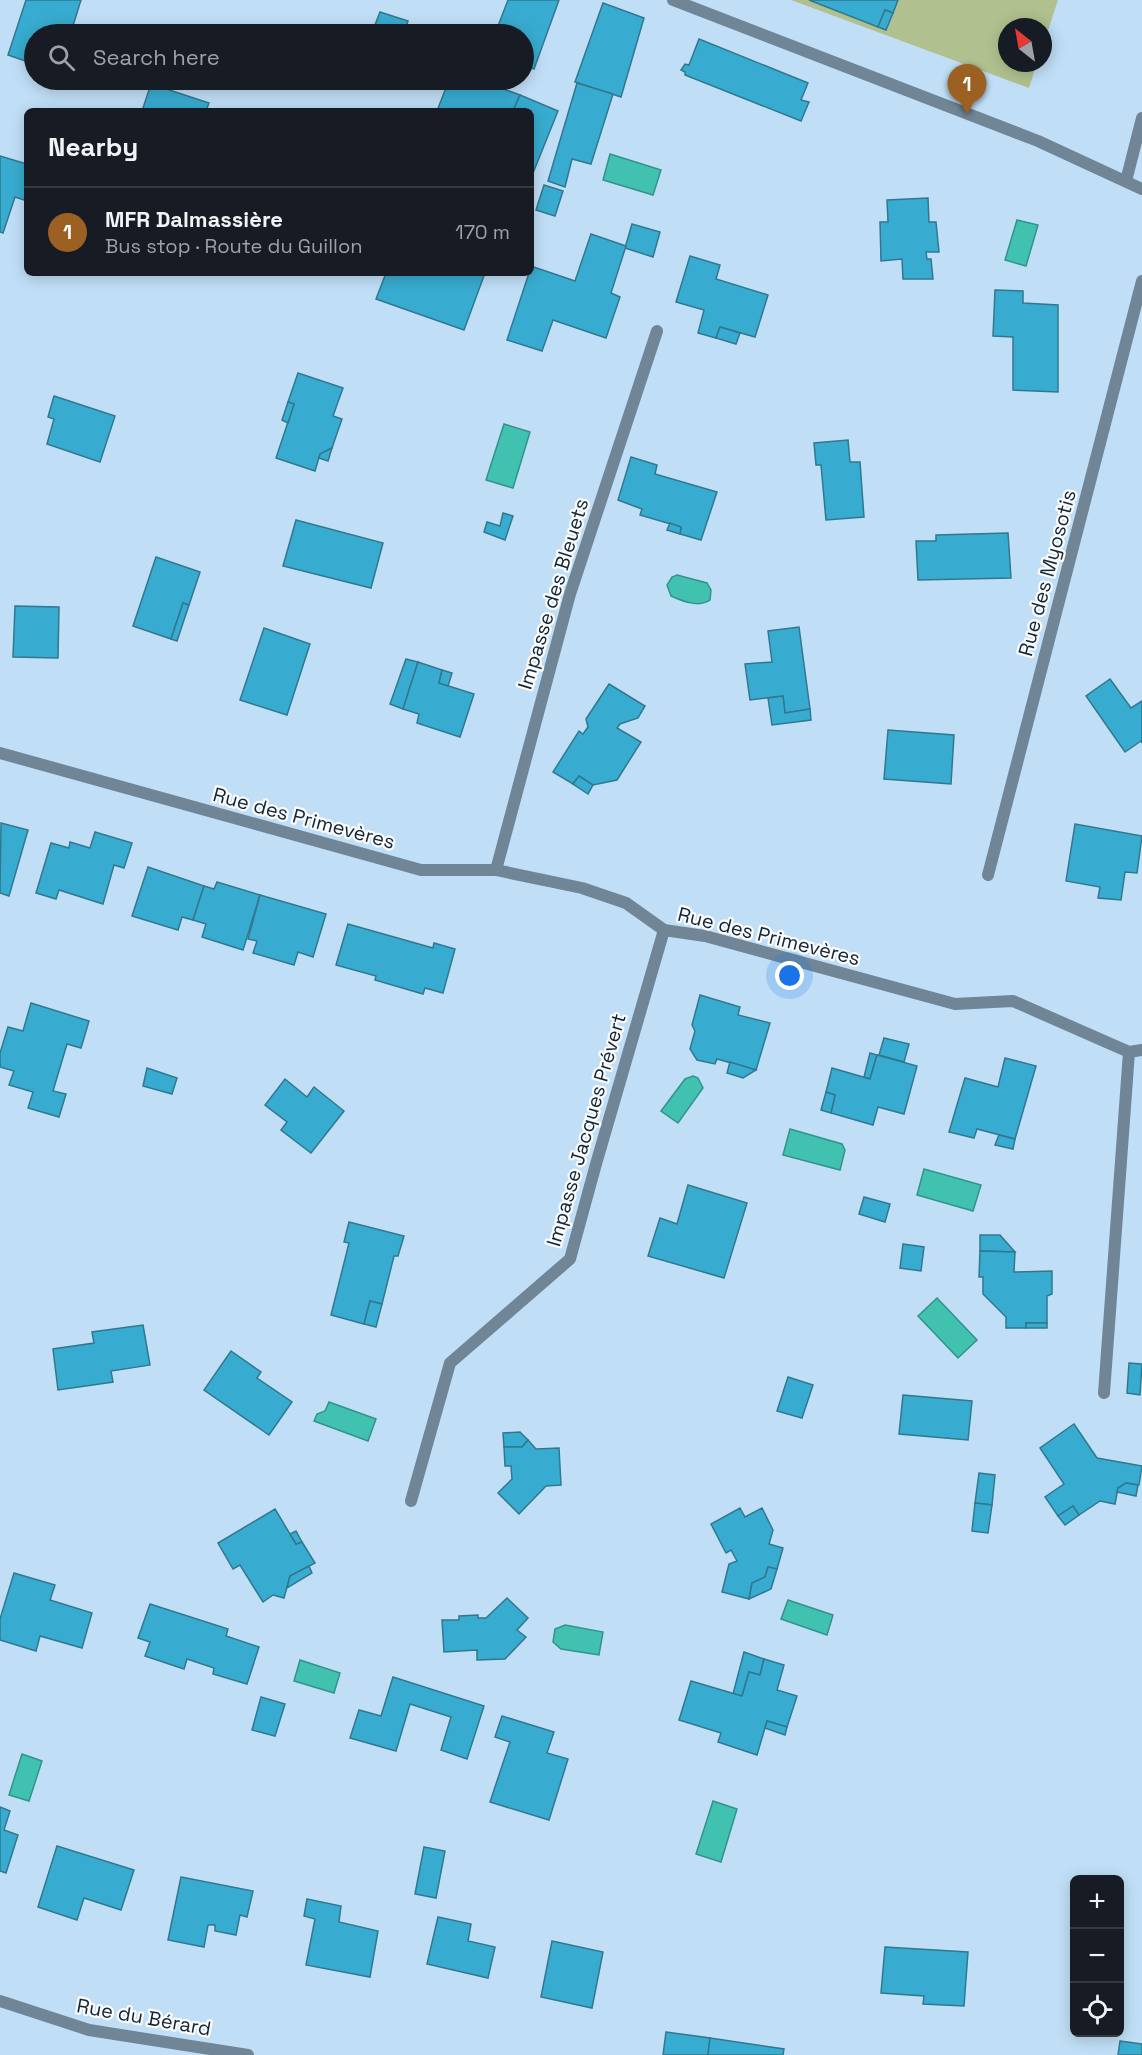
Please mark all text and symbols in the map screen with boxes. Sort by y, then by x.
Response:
north arrow [998,18,1052,72]
search box [24,24,534,90]
icon: search [45,41,78,74]
text: Search here [93,43,220,71]
pin: 1 [948,64,986,114]
text: Nearby [48,130,138,164]
text: MFR Dalmassière [105,205,283,233]
text: 1 [63,219,72,245]
text: 170 m [455,219,510,245]
text: Bus stop · Route du Guillon [105,233,363,259]
street label: Rue des Myosotis [1012,487,1082,659]
street label: Impasse des Bleuets [512,495,594,693]
street label: Rue des Primevères [210,781,398,855]
street label: Rue des Primevères [675,901,863,971]
your location [775,961,804,990]
street label: Impasse Jacques Prévert [540,1010,632,1250]
map controls [1070,1875,1124,2037]
button: + [1070,1875,1124,1929]
button: − [1070,1929,1124,1983]
button: locate [1070,1983,1124,2037]
street label: Rue du Bérard [75,1992,213,2042]

